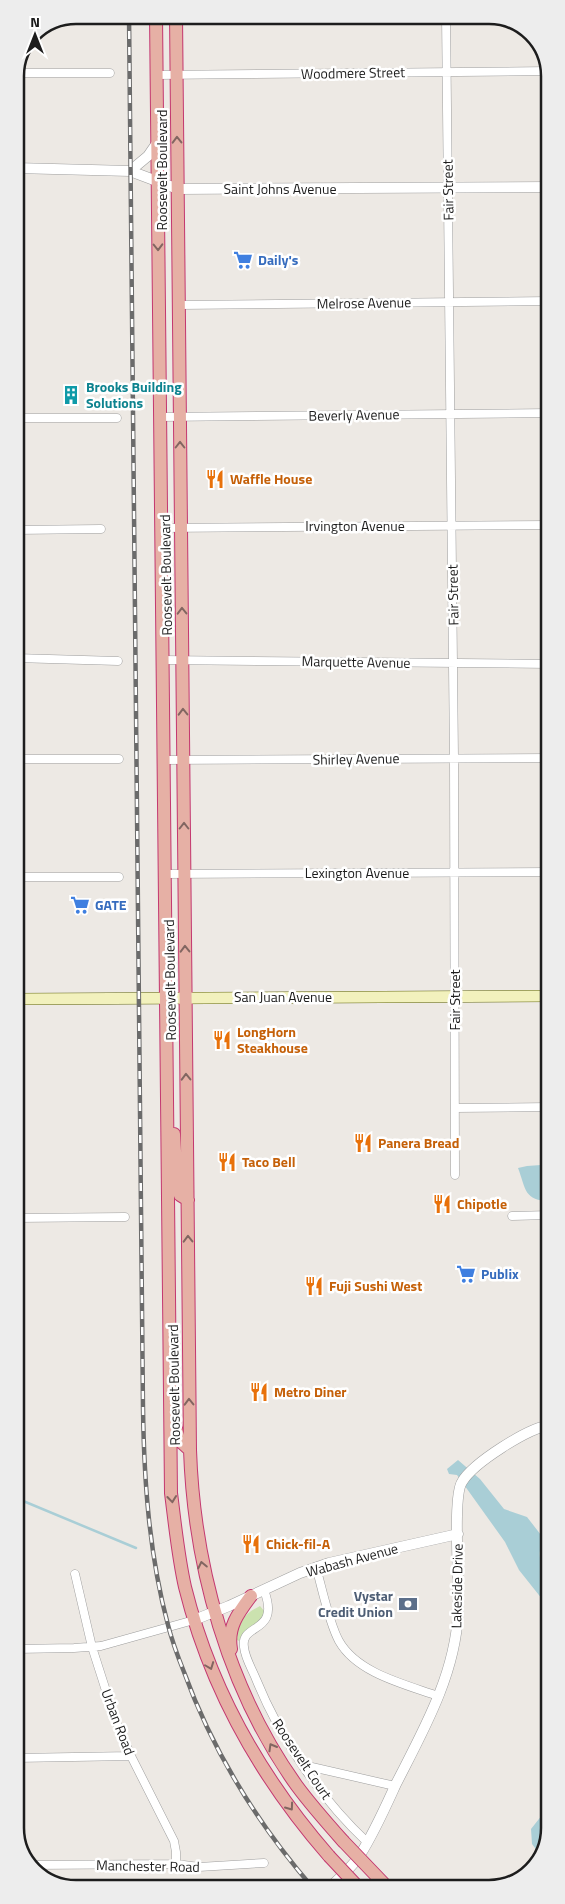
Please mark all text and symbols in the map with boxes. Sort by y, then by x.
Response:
north arrow [10,10,60,60]
text: N [30,11,40,32]
street label: Woodmere Street [301,61,405,84]
street label: Roosevelt Boulevard [151,109,172,231]
one-way arrow [172,136,182,144]
street label: Fair Street [436,159,459,221]
street label: Saint Johns Avenue [224,178,336,199]
one-way arrow [153,244,163,251]
supermarket icon: Daily's [232,249,254,271]
place label: Daily's [258,249,299,270]
street label: Melrose Avenue [317,291,411,314]
place label: Brooks Building Solutions [86,376,182,413]
building icon: Brooks Building Solutions [60,384,82,406]
street label: Beverly Avenue [308,403,400,426]
one-way arrow [175,440,185,448]
restaurant icon: Waffle House [204,468,226,490]
place label: Waffle House [230,468,312,489]
street label: Roosevelt Boulevard [154,514,177,636]
street label: Irvington Avenue [305,515,405,536]
street label: Fair Street [441,564,464,626]
one-way arrow [177,607,187,614]
street label: Marquette Avenue [301,650,411,673]
one-way arrow [178,708,188,716]
street label: Shirley Avenue [312,747,400,770]
one-way arrow [179,821,189,829]
street label: Lexington Avenue [305,862,409,883]
supermarket icon: GATE [69,894,91,916]
place label: GATE [95,894,127,915]
street label: Roosevelt Boulevard [158,919,181,1041]
one-way arrow [180,945,190,952]
street label: Fair Street [444,969,465,1031]
street label: San Juan Avenue [234,986,332,1007]
place label: LongHorn Steakhouse [237,1021,308,1058]
restaurant icon: LongHorn Steakhouse [211,1029,233,1051]
one-way arrow [181,1072,191,1080]
restaurant icon: Panera Bread [352,1132,374,1154]
place label: Panera Bread [378,1132,459,1153]
restaurant icon: Taco Bell [216,1151,238,1173]
place label: Taco Bell [242,1151,295,1172]
restaurant icon: Chipotle [431,1193,453,1215]
place label: Chipotle [457,1193,507,1214]
one-way arrow [183,1235,193,1242]
supermarket icon: Publix [455,1263,477,1285]
place label: Publix [481,1263,519,1284]
restaurant icon: Fuji Sushi West [303,1275,325,1297]
place label: Fuji Sushi West [329,1275,422,1296]
street label: Roosevelt Boulevard [162,1324,185,1446]
restaurant icon: Metro Diner [248,1381,270,1403]
place label: Metro Diner [274,1381,347,1402]
one-way arrow [184,1397,194,1405]
one-way arrow [166,1495,177,1503]
restaurant icon: Chick-fil-A [240,1533,262,1555]
place label: Chick-fil-A [266,1533,331,1554]
street label: Wabash Avenue [304,1537,400,1582]
street label: Lakeside Drive [445,1543,468,1629]
one-way arrow [198,1560,208,1569]
place label: Vystar Credit Union [318,1585,393,1622]
bank icon: Vystar Credit Union [397,1593,419,1615]
one-way arrow [204,1661,214,1670]
street label: Urban Road [96,1686,141,1758]
street label: Roosevelt Court [268,1714,337,1804]
one-way arrow [268,1743,278,1752]
one-way arrow [284,1801,292,1810]
street label: Manchester Road [96,1854,200,1877]

